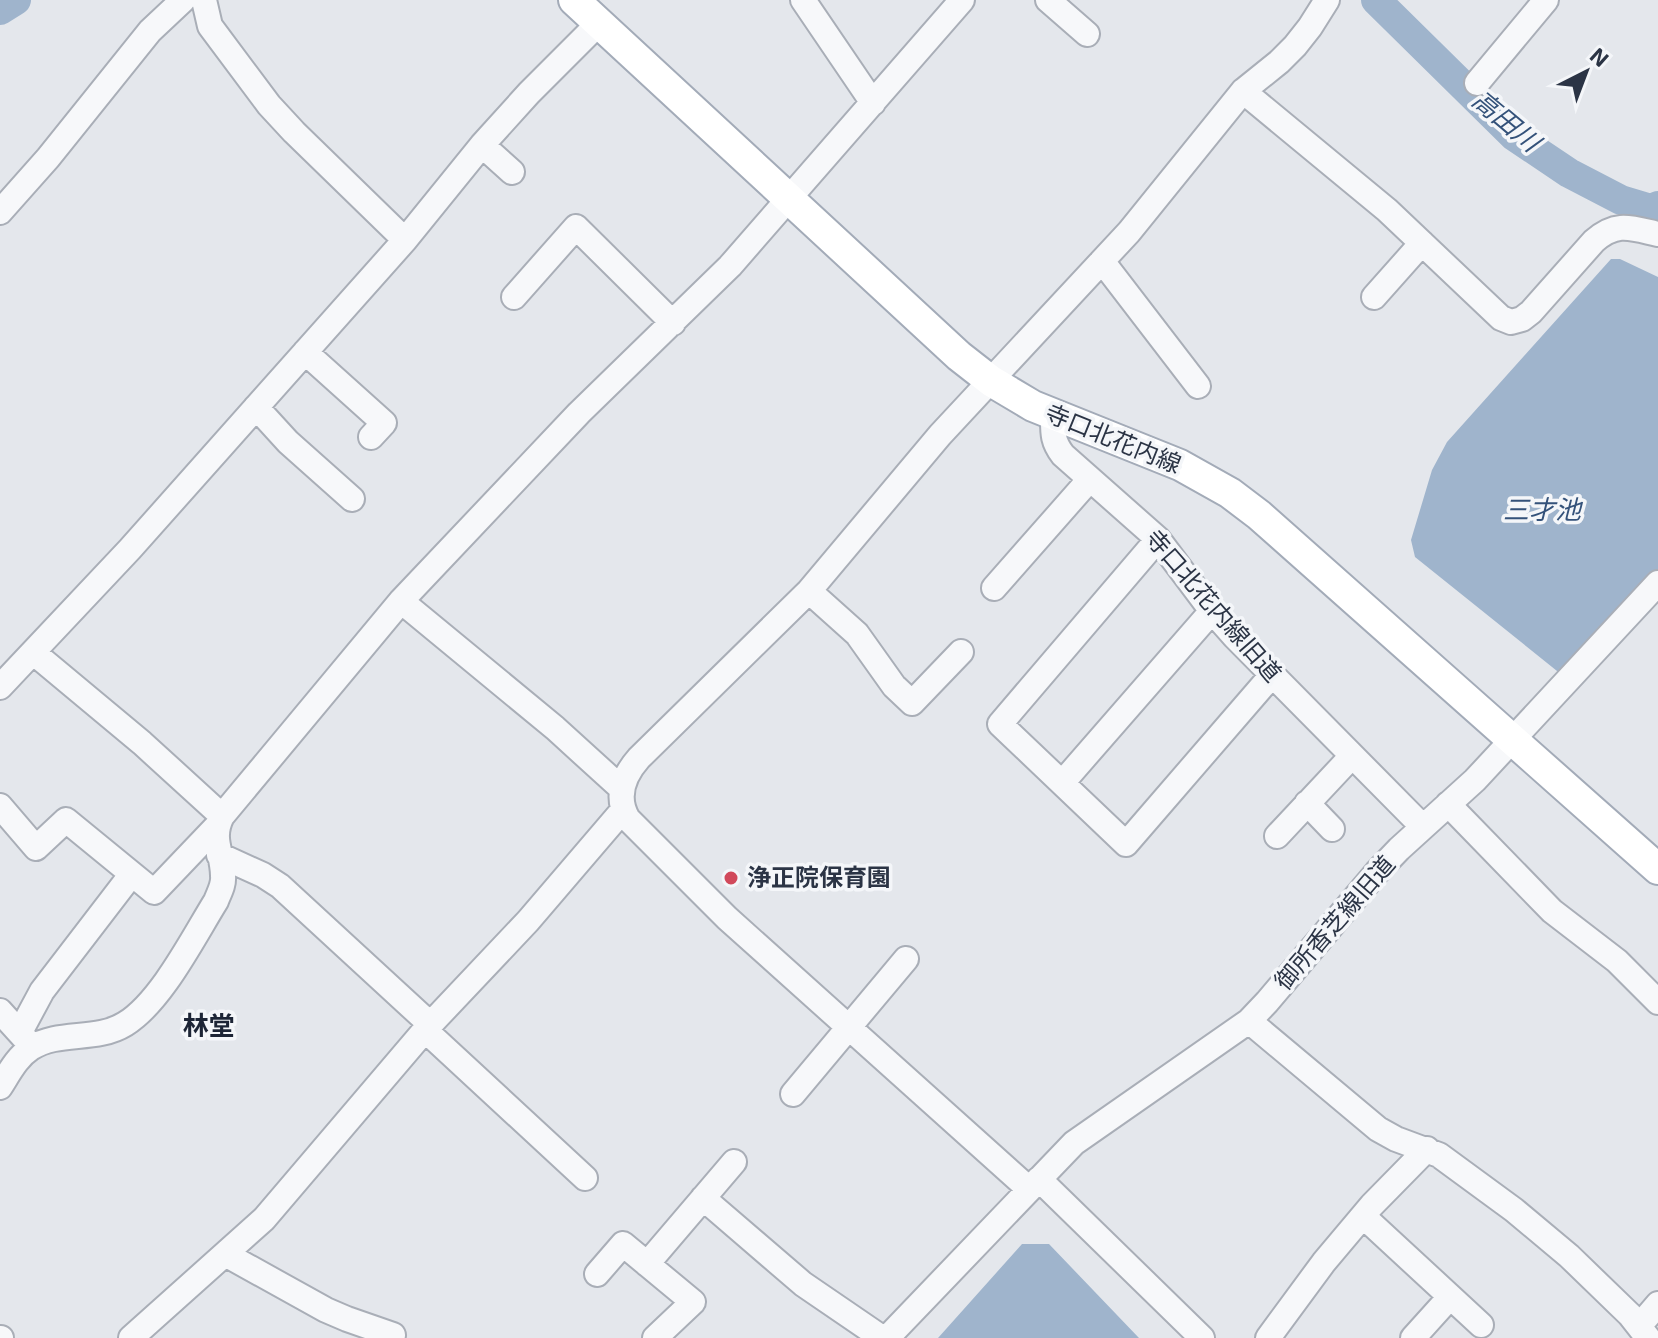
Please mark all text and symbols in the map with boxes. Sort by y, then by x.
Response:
north arrow [1546,32,1626,112]
text: N [1585,41,1615,71]
water label: 高田川 [1467,83,1549,159]
street label: 寺口北花内線 [1041,397,1186,478]
water label: 三才池 [1503,493,1584,524]
street label: 寺口北花内線旧道 [1140,523,1288,687]
street label: 御所香芝線旧道 [1268,849,1400,995]
place label: 浄正院保育園 [747,862,891,891]
marker: 浄正院保育園 [722,869,740,887]
district label: 林堂 [183,1009,235,1040]

